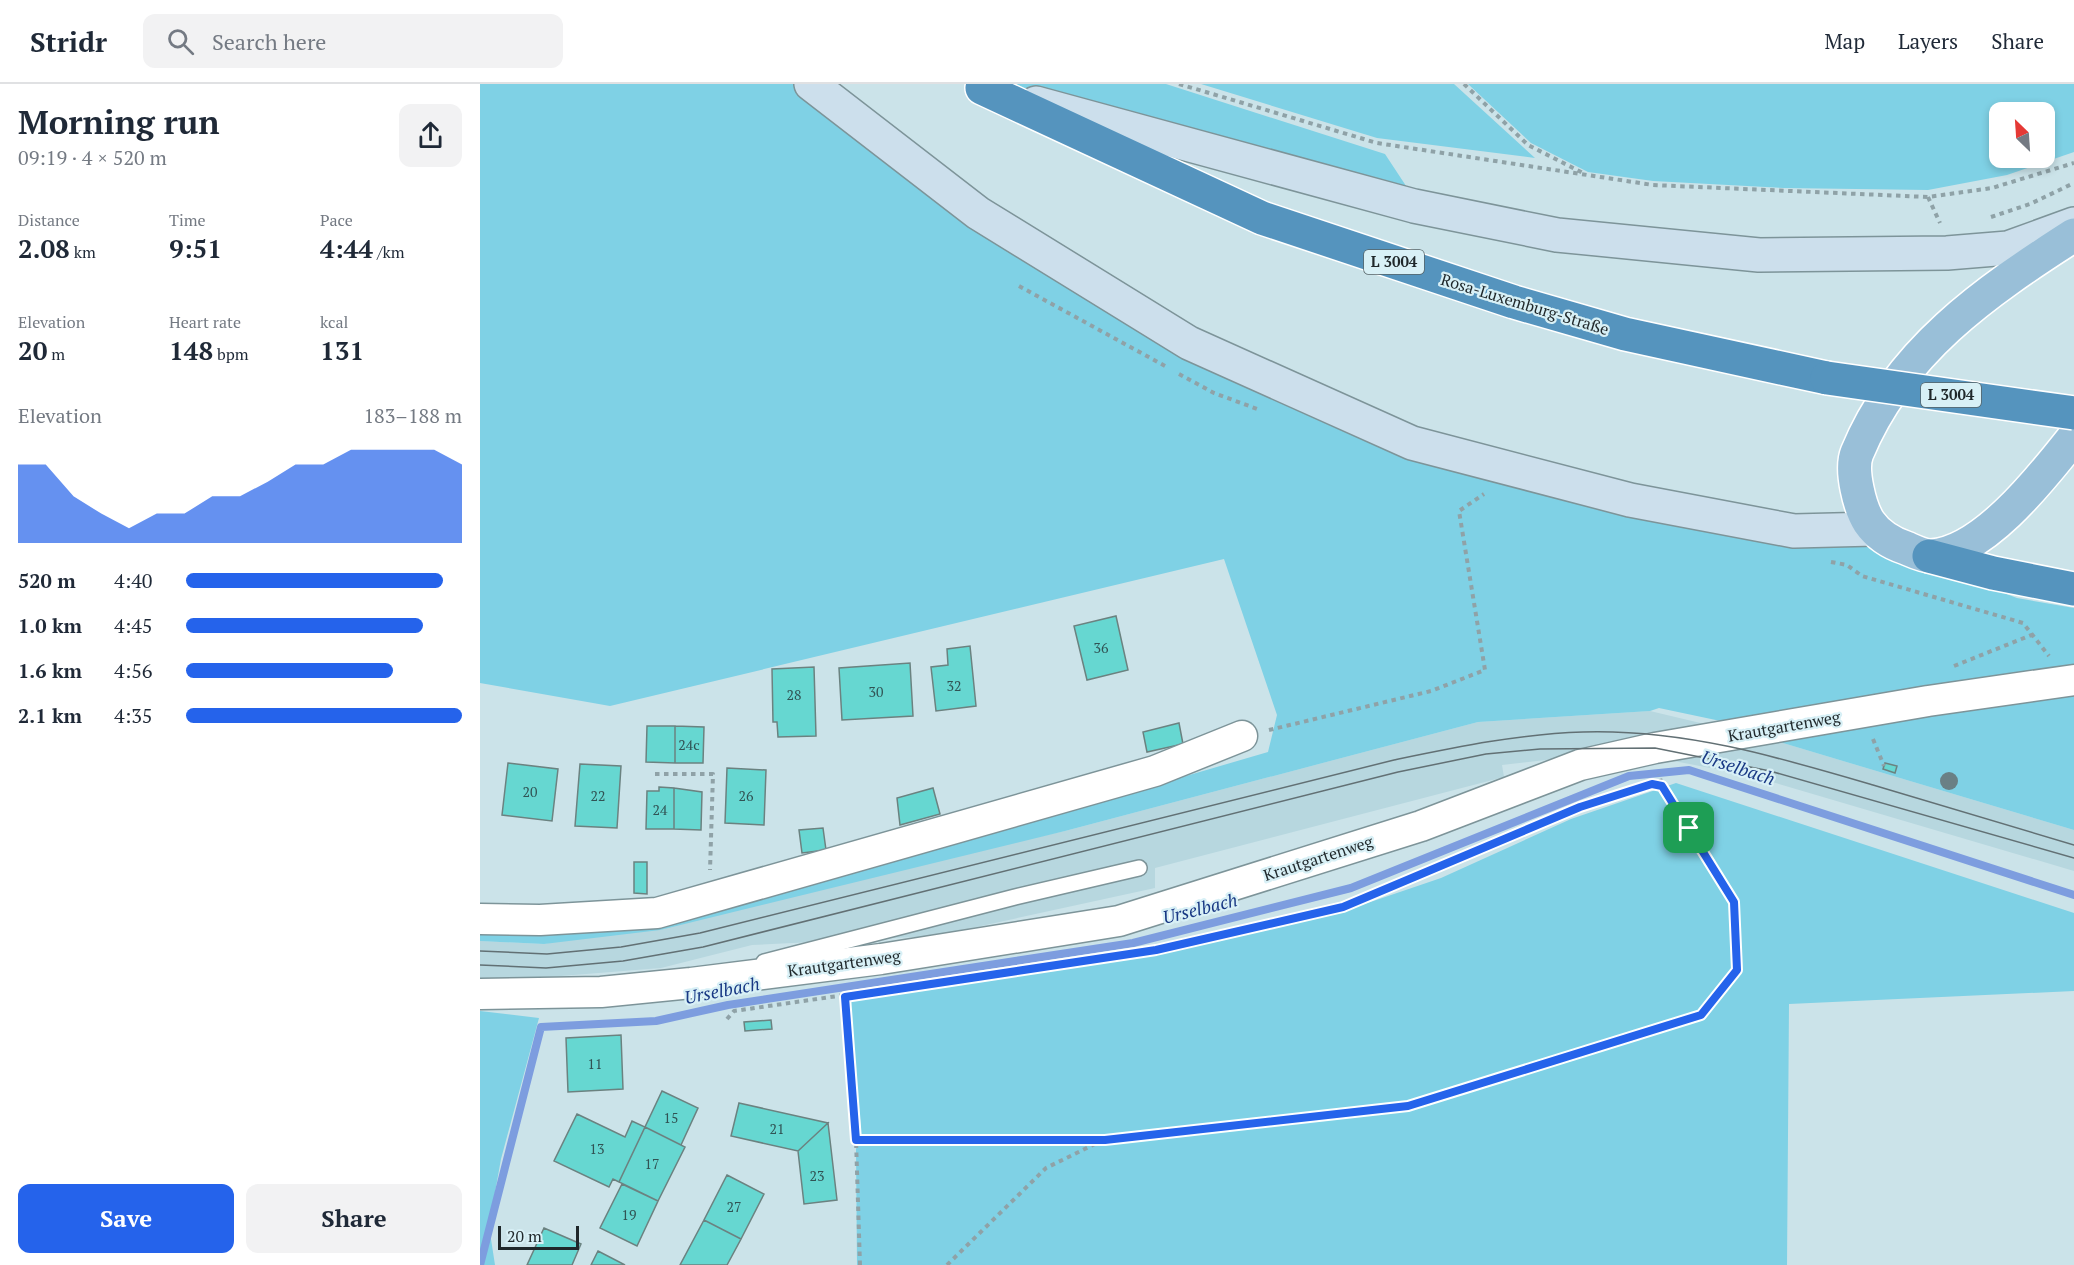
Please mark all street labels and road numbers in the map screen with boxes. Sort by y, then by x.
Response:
road number: L 3004 [1364,250,1424,274]
street label: Rosa-Luxemburg-Straße [1438,268,1612,340]
road number: L 3004 [1921,383,1981,407]
street label: Krautgartenweg [1726,705,1842,747]
street label: Krautgartenweg [1261,830,1376,886]
street label: Krautgartenweg [786,944,902,982]

